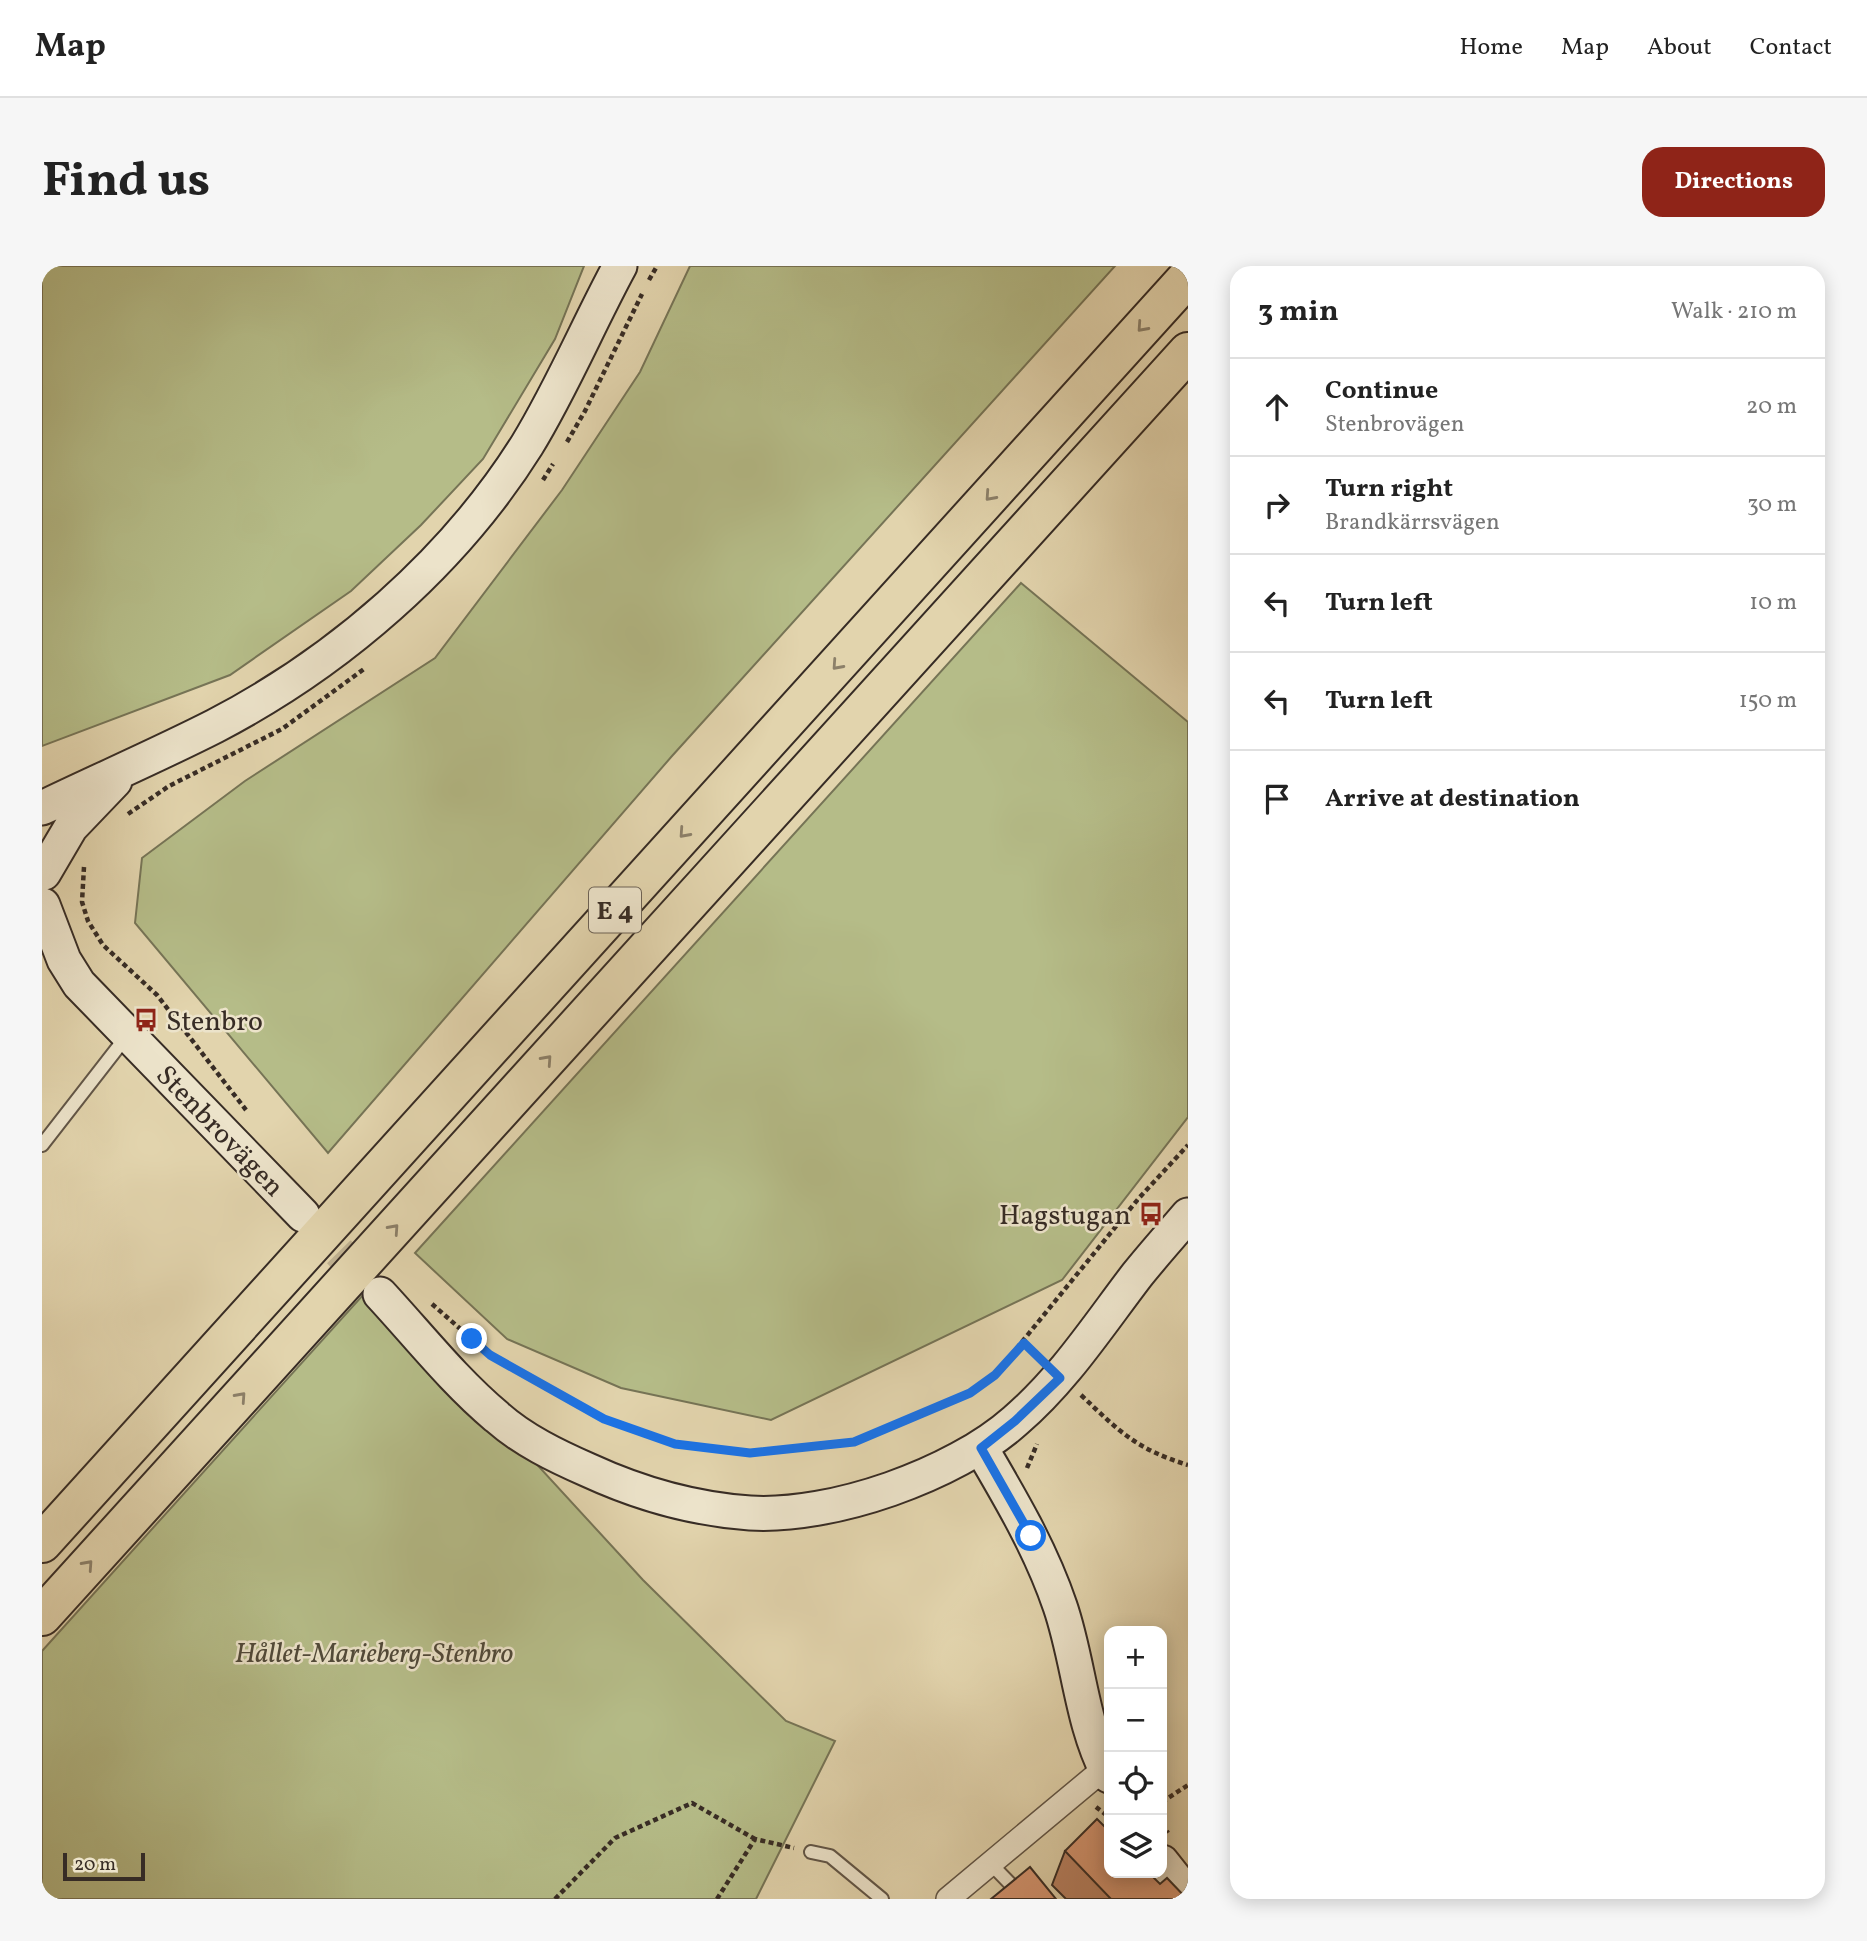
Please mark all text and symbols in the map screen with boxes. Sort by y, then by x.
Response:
text: Map [35,25,106,71]
text: Home [1459,31,1523,65]
text: Map [1561,31,1609,65]
text: About [1647,31,1712,65]
text: Contact [1750,31,1832,65]
button: Directions [1642,147,1825,217]
text: Find us [42,148,210,217]
text: 3 min [1258,291,1339,333]
text: Walk · 210 m [1671,296,1797,328]
one-way arrow [1138,319,1150,332]
text: Continue [1325,373,1438,409]
icon: ahead [1258,388,1296,426]
text: 20 m [1746,391,1797,423]
text: Stenbrovägen [1325,409,1464,441]
text: Turn right [1325,471,1453,507]
icon: right [1258,486,1296,524]
one-way arrow [985,488,998,501]
text: 30 m [1747,489,1797,521]
text: Brandkärrsvägen [1325,507,1500,539]
icon: left [1258,584,1296,622]
text: Turn left [1325,585,1433,621]
text: 10 m [1749,587,1797,619]
one-way arrow [833,657,845,670]
icon: left [1258,682,1296,720]
text: Turn left [1325,683,1433,719]
text: 150 m [1739,685,1797,717]
icon: arrive [1258,780,1296,818]
text: Arrive at destination [1325,781,1580,817]
one-way arrow [680,825,692,838]
road number: E 4 [589,888,641,932]
place label: Stenbro [166,1003,263,1042]
bus stop icon: Stenbro [132,1006,160,1034]
one-way arrow [538,1055,551,1068]
street label: Stenbrovägen [146,1057,292,1206]
place label: Hagstugan [999,1197,1131,1236]
bus stop icon: Hagstugan [1137,1200,1165,1228]
one-way arrow [386,1224,398,1237]
route end [456,1323,487,1354]
one-way arrow [232,1392,245,1405]
route start [1015,1520,1046,1551]
one-way arrow [79,1560,92,1573]
map controls [1104,1626,1167,1878]
button: + [1104,1626,1167,1689]
park label: Hållet-Marieberg-Stenbro [235,1635,513,1674]
button: − [1104,1689,1167,1752]
button: locate [1104,1752,1167,1815]
button: layers [1104,1815,1167,1878]
scale bar [63,1850,145,1882]
text: 20 m [74,1852,116,1878]

